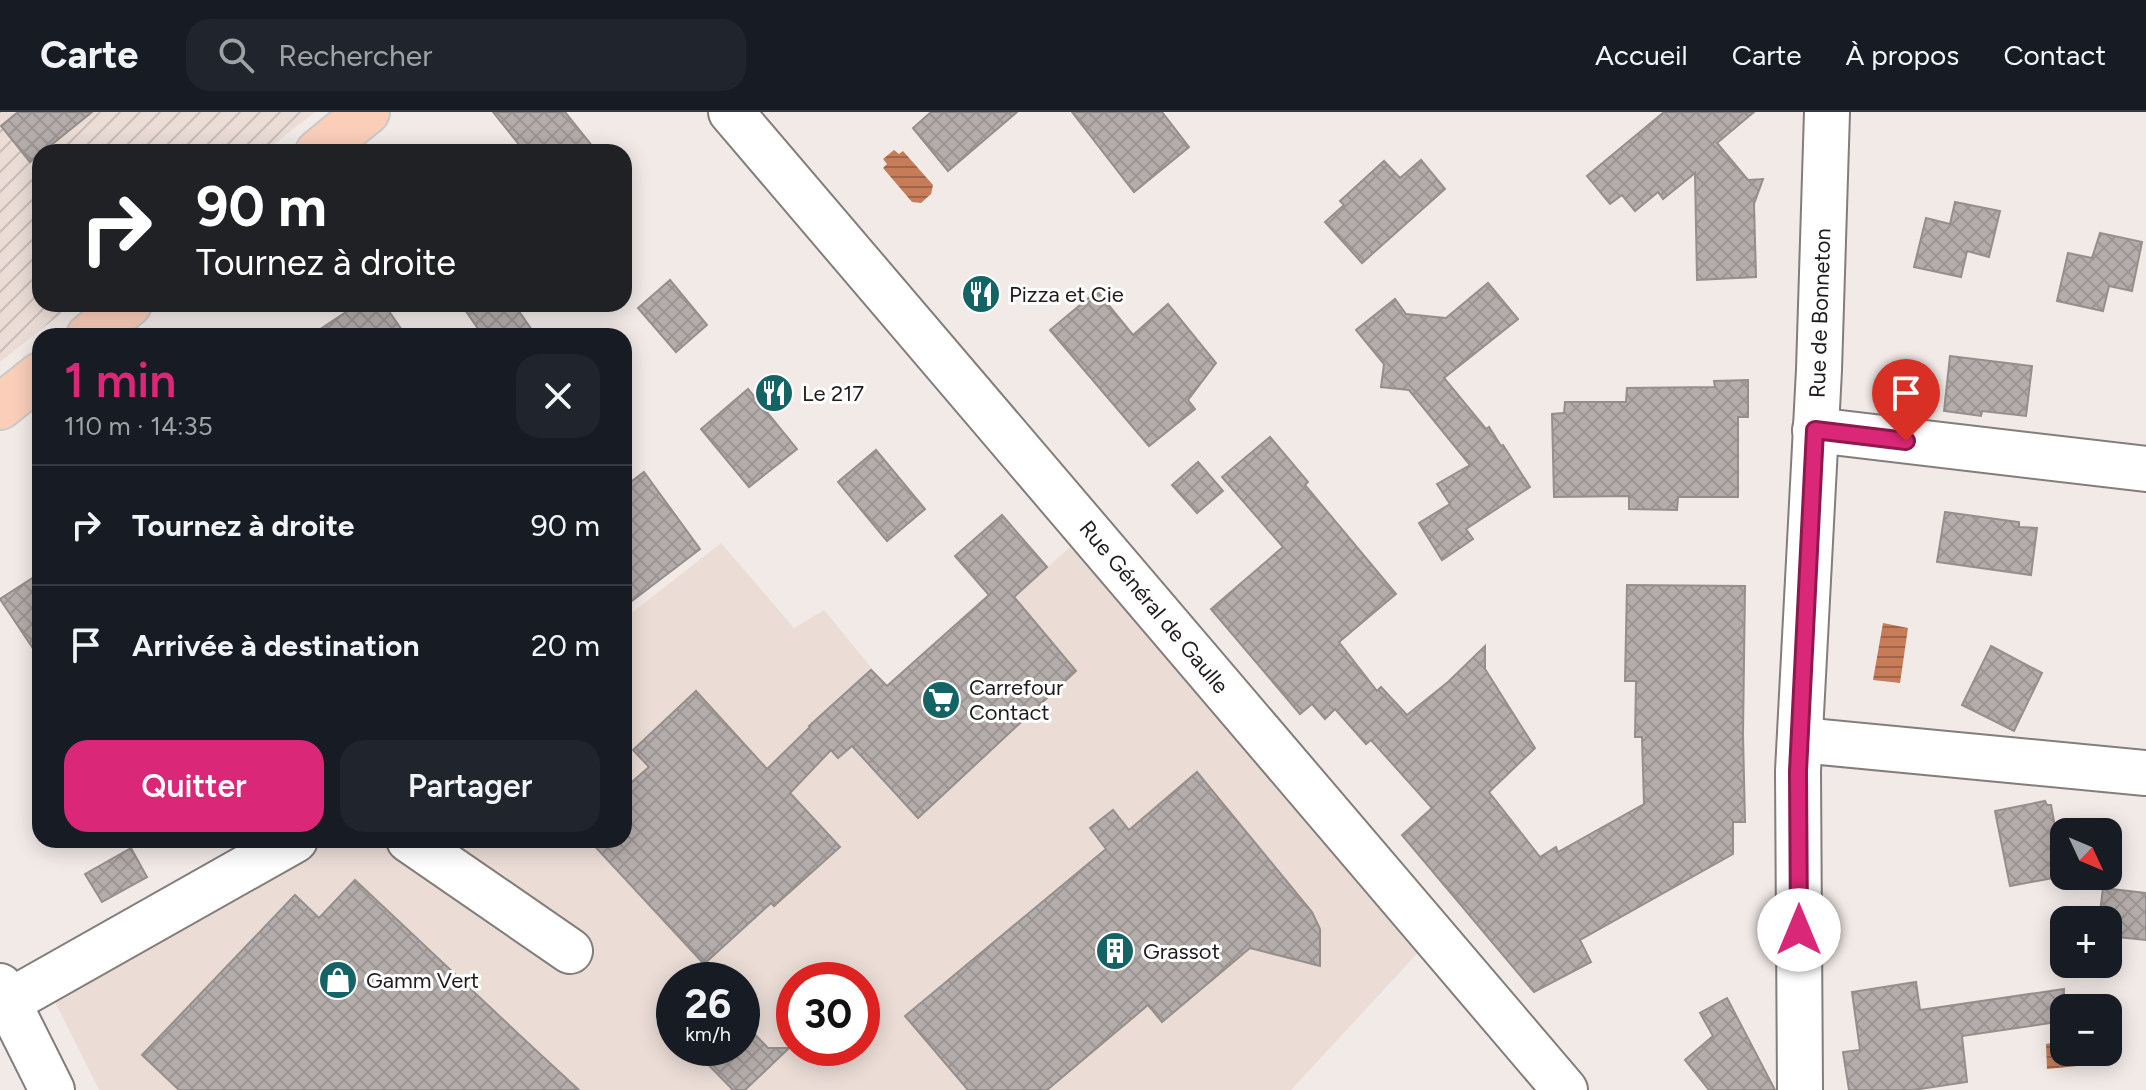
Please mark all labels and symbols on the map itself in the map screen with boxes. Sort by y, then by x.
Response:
street label: Rue de Bonneton [1804,228,1836,398]
restaurant icon: Pizza et Cie [960,273,1002,315]
place label: Pizza et Cie [1009,281,1124,308]
pin [1872,359,1940,441]
restaurant icon: Le 217 [753,372,795,414]
place label: Le 217 [802,380,864,407]
street label: Rue Général de Gaulle [1074,515,1234,699]
place label: Carrefour Contact [969,674,1064,726]
supermarket icon: Carrefour Contact [920,679,962,721]
north arrow [2050,818,2122,890]
position arrow [1757,888,1841,972]
building icon: Grassot [1094,930,1136,972]
place label: Grassot [1143,938,1220,965]
shop icon: Gamm Vert [317,959,359,1001]
speed limit sign: 30 [776,962,880,1066]
place label: Gamm Vert [366,967,479,994]

